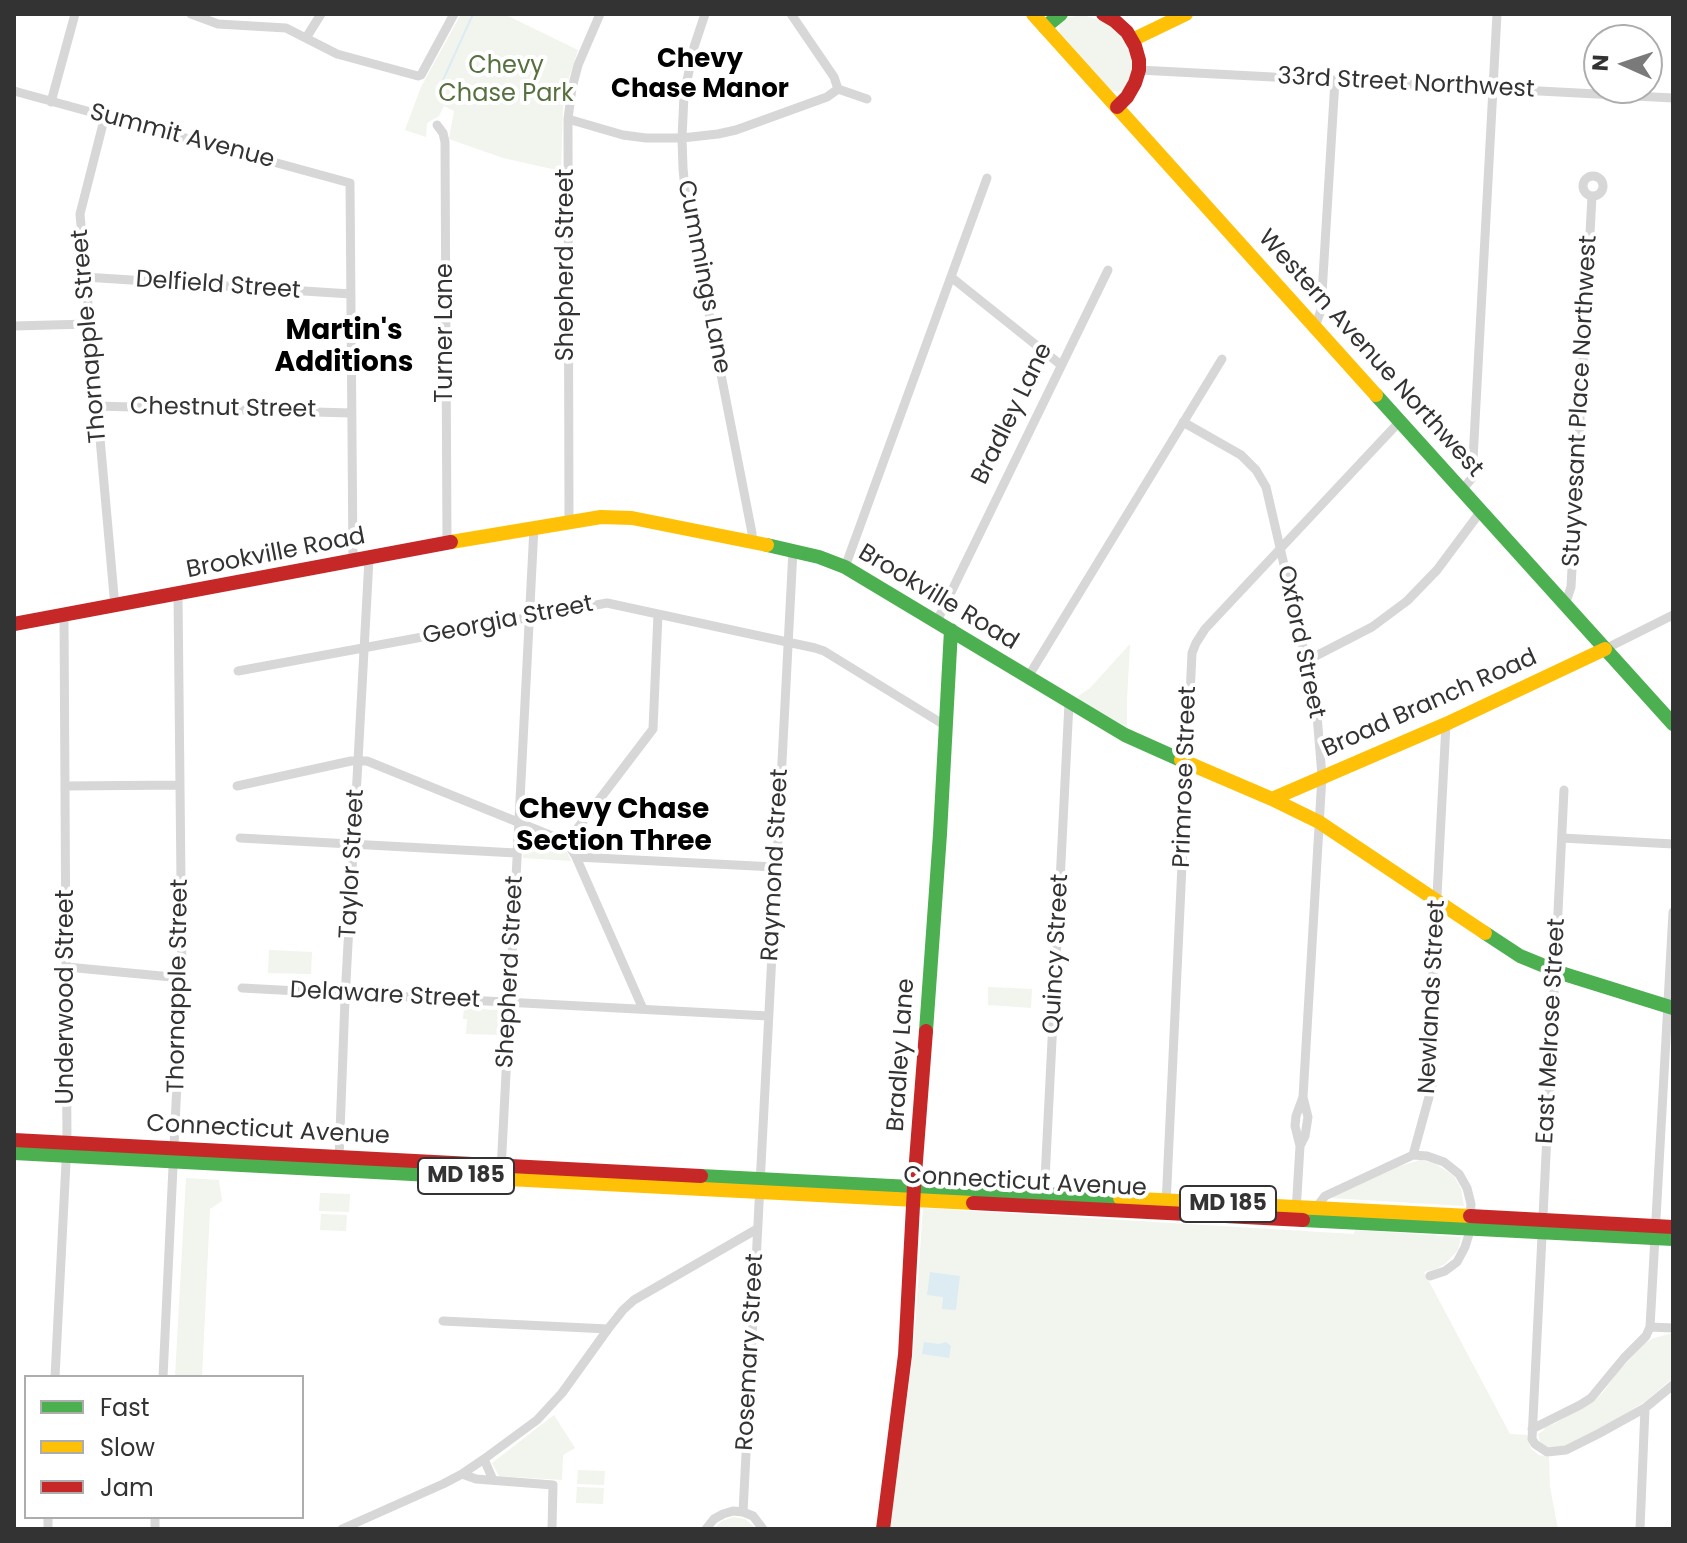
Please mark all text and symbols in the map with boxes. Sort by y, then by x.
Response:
north arrow [1583,24,1663,104]
district label: Chevy Chase Manor [611,44,789,106]
park label: Chevy Chase Park [438,53,574,109]
text: N [1585,54,1616,72]
street label: 33rd Street Northwest [1277,63,1535,105]
street label: Summit Avenue [86,98,278,176]
street label: Shepherd Street [553,169,581,361]
street label: Cummings Lane [670,178,736,376]
street label: Western Avenue Northwest [1251,224,1489,484]
street label: Thornapple Street [66,228,114,444]
street label: Stuyvesant Place Northwest [1558,234,1604,568]
street label: Turner Lane [432,263,460,403]
street label: Delfield Street [135,266,301,306]
district label: Martin's Additions [275,315,413,381]
street label: Bradley Lane [966,339,1060,489]
street label: Chestnut Street [130,393,316,425]
street label: Brookville Road [184,523,368,585]
street label: Brookville Road [853,539,1023,657]
street label: Oxford Street [1270,563,1330,721]
street label: Georgia Street [420,590,596,652]
street label: Broad Branch Road [1318,644,1542,764]
street label: Primrose Street [1168,686,1204,868]
street label: Raymond Street [757,768,795,962]
street label: Taylor Street [335,789,371,939]
district label: Chevy Chase Section Three [516,794,712,860]
street label: Quincy Street [1038,873,1076,1035]
street label: Shepherd Street [492,875,530,1069]
street label: Thornapple Street [163,879,195,1093]
street label: Underwood Street [53,890,81,1104]
street label: Newlands Street [1414,899,1452,1095]
street label: East Melrose Street [1532,917,1572,1145]
street label: Delaware Street [289,977,481,1015]
street label: Bradley Lane [882,977,922,1133]
street label: Connecticut Avenue [145,1110,391,1152]
road number: MD 185 [418,1158,514,1194]
street label: Connecticut Avenue [902,1162,1148,1204]
road number: MD 185 [1180,1186,1276,1222]
street label: Rosemary Street [731,1253,771,1451]
legend [24,1375,304,1519]
text: Fast [100,1391,150,1424]
text: Slow [100,1431,155,1464]
text: Jam [100,1471,154,1504]

